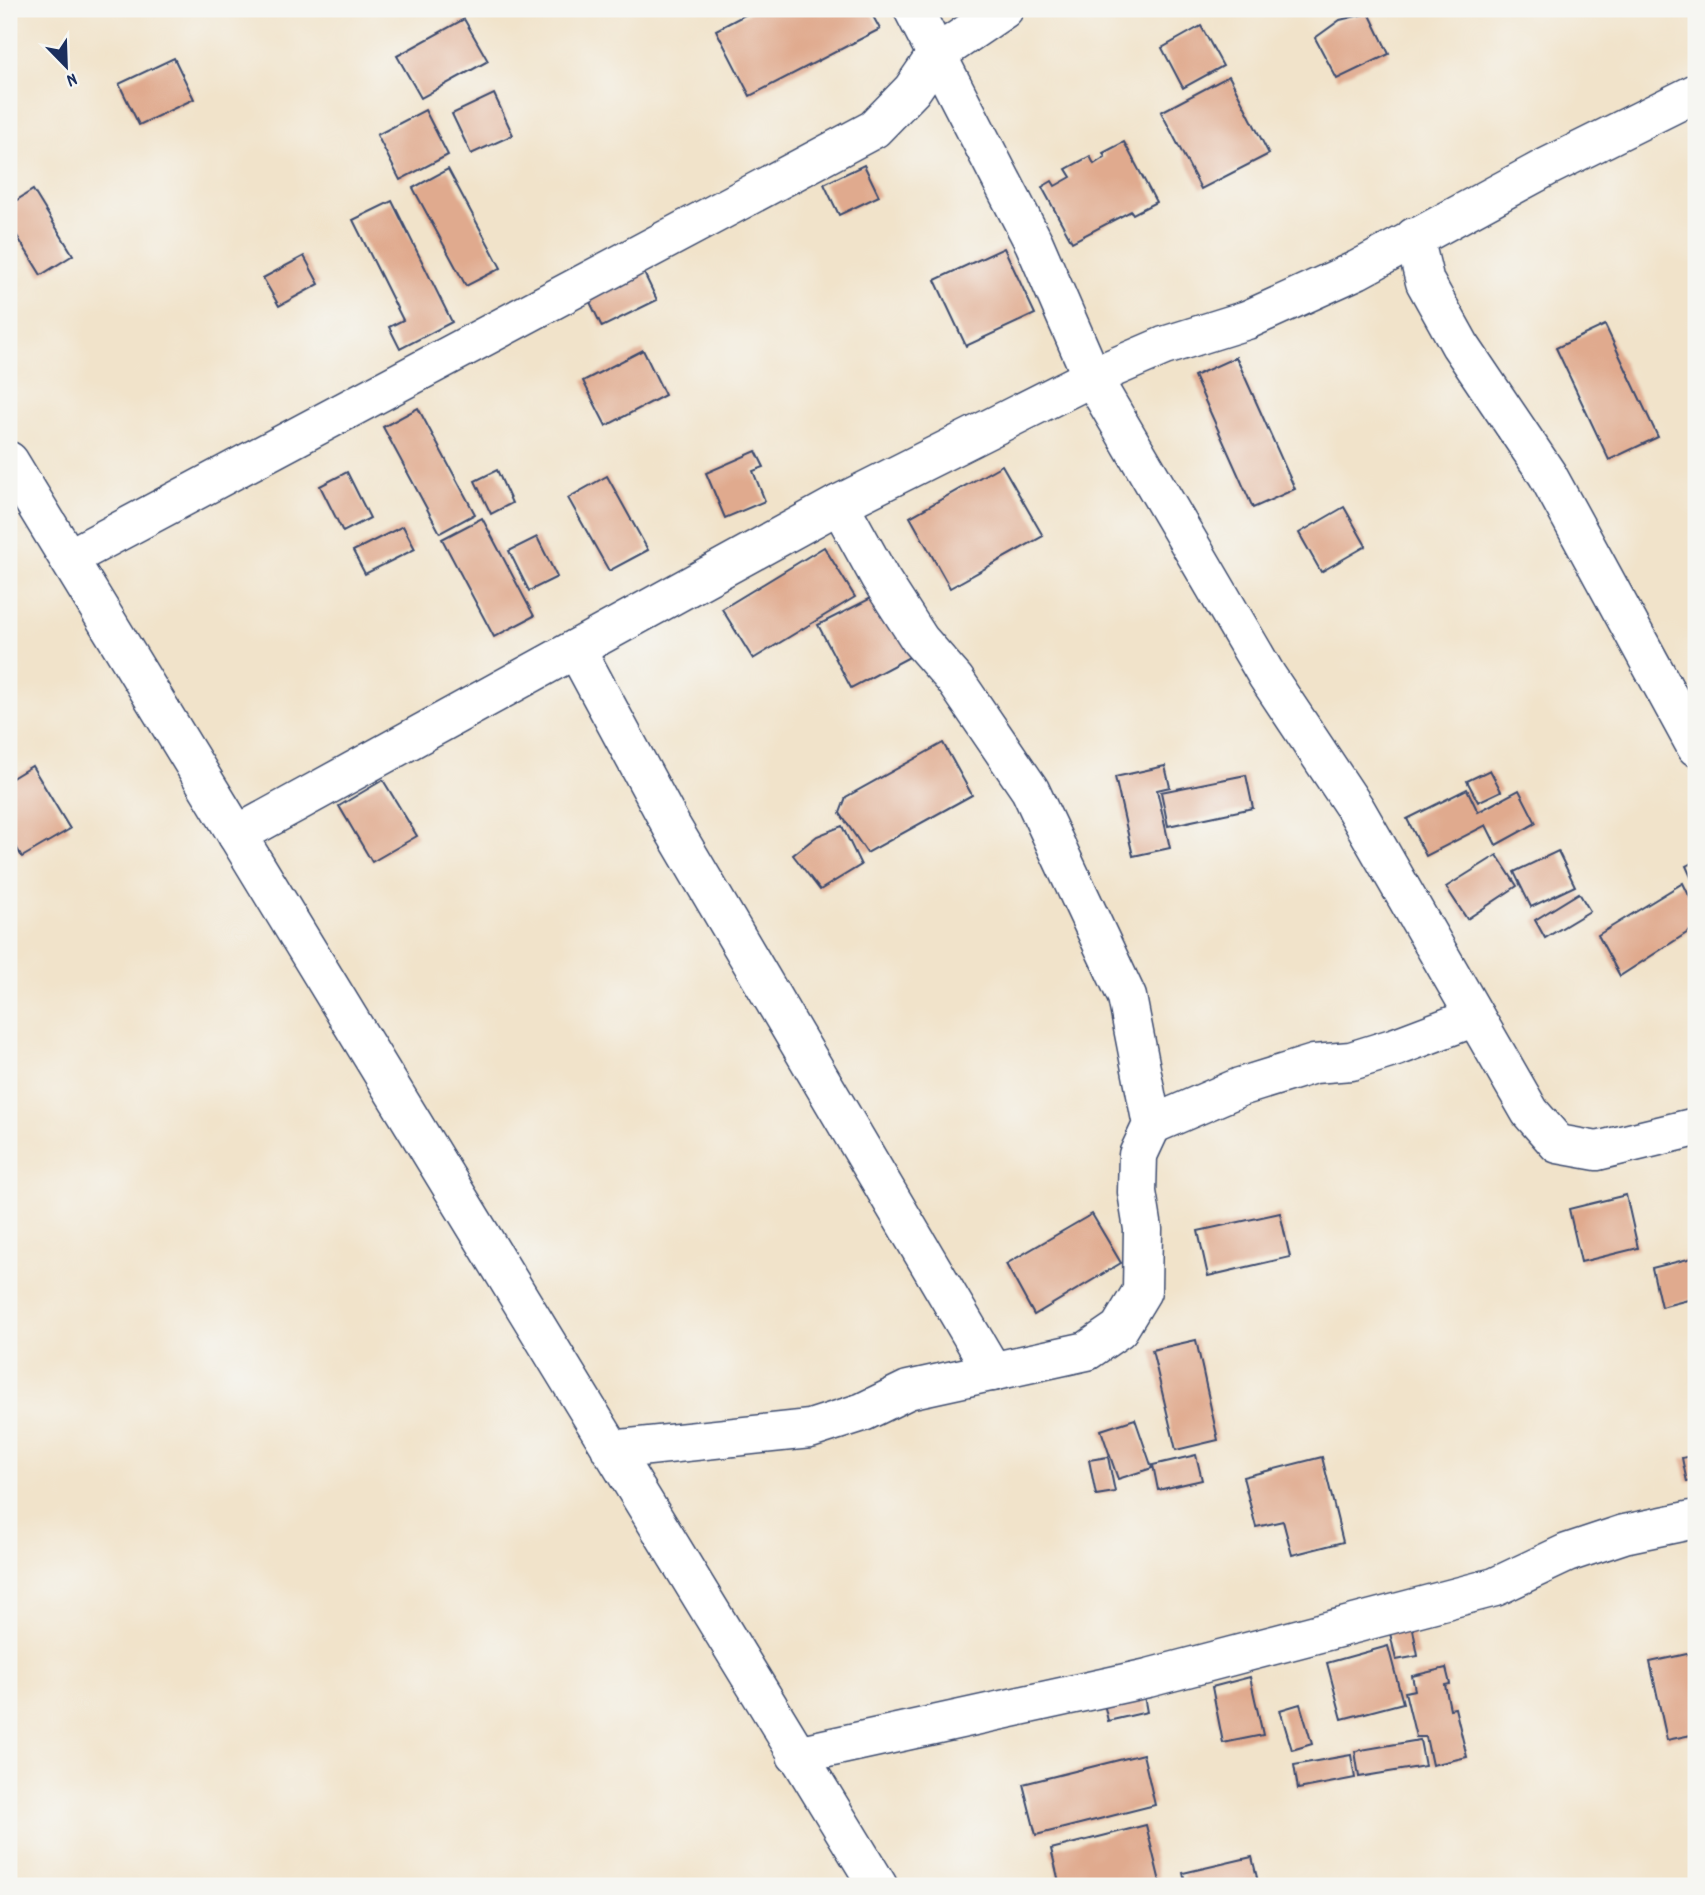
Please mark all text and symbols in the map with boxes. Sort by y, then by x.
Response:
north arrow [32,32,102,102]
text: N [62,64,81,93]

